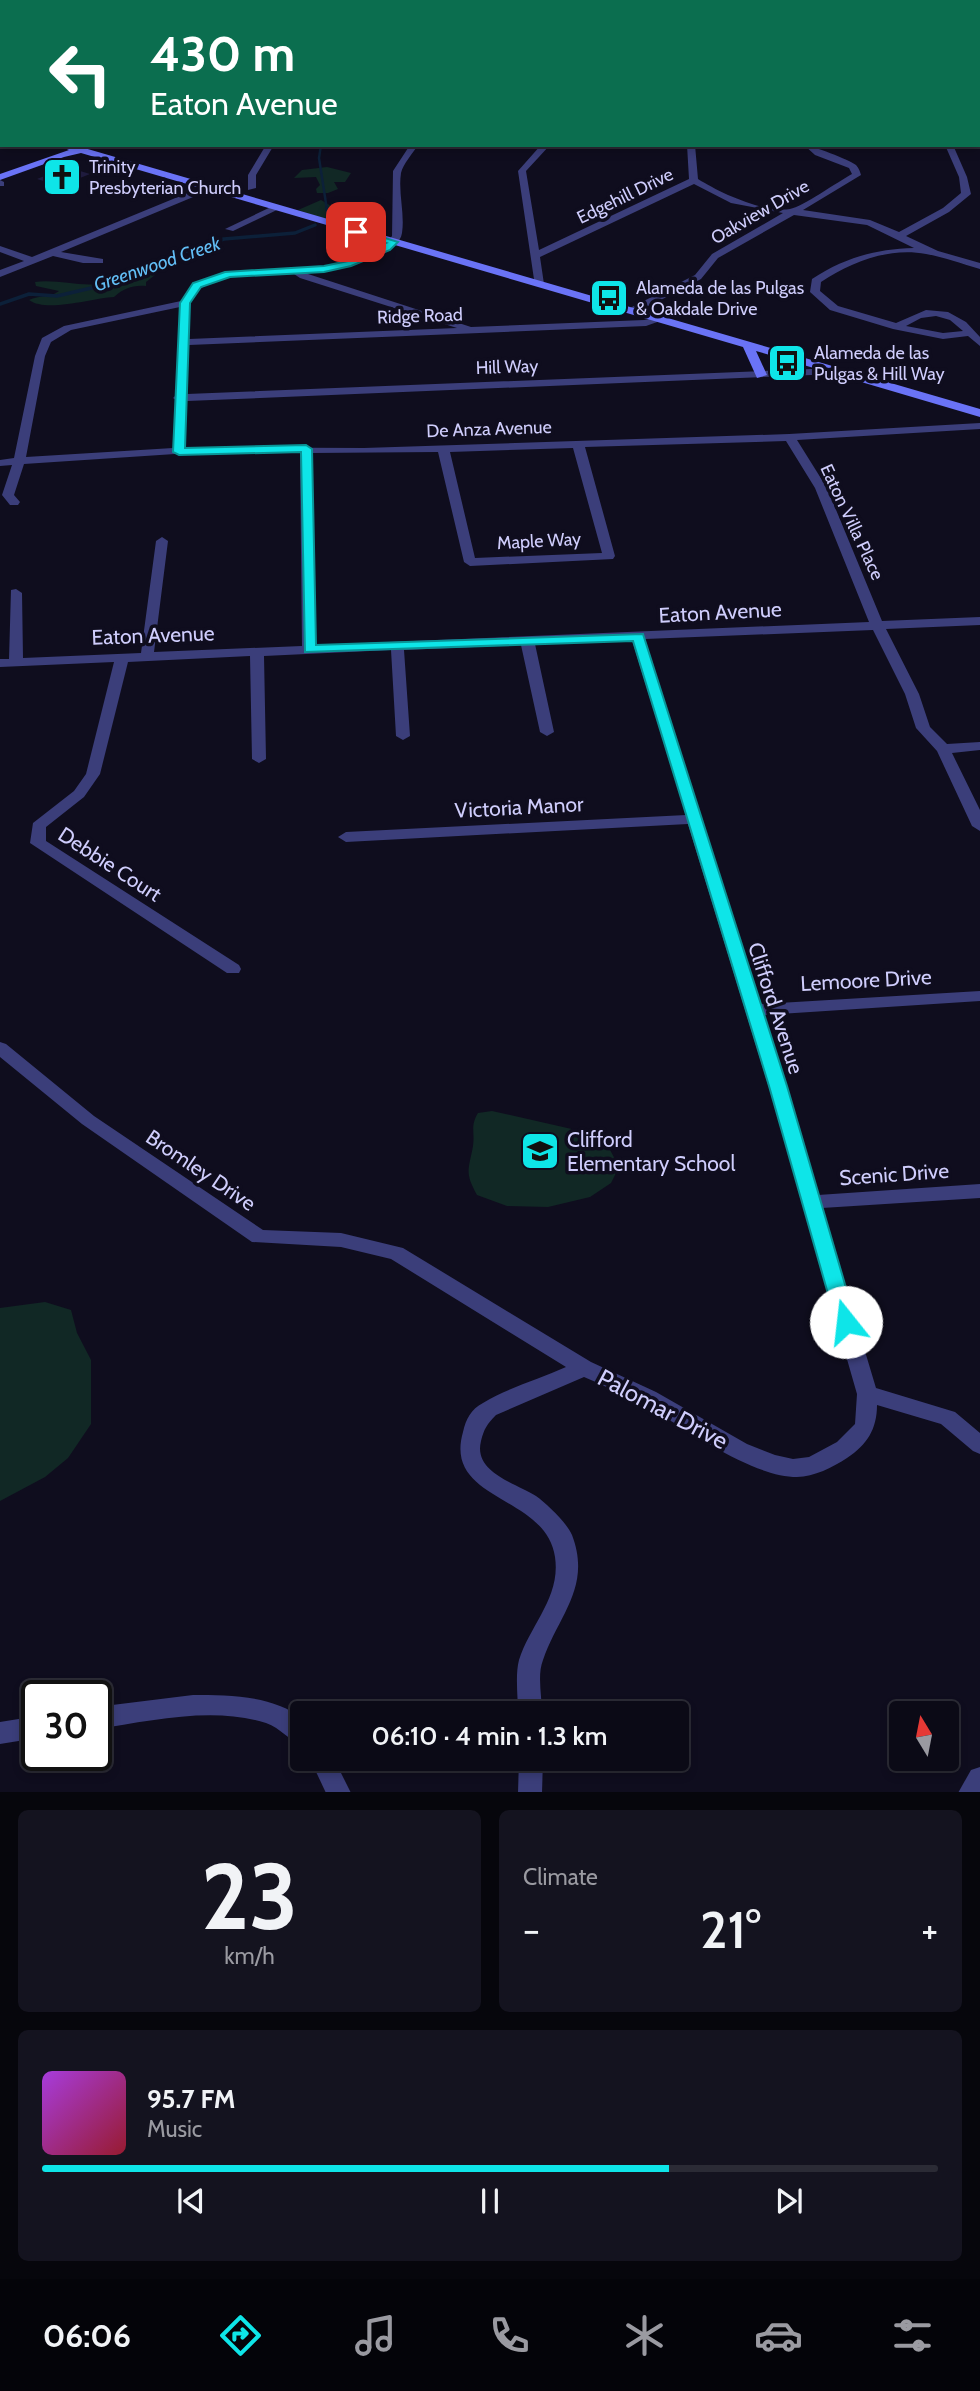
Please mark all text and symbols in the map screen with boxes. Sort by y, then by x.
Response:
text: 430 m [150,24,295,83]
icon: left [35,28,126,119]
text: Eaton Avenue [150,84,338,123]
church icon: Trinity Presbyterian Church [41,156,83,198]
place label: Trinity Presbyterian Church [89,156,241,199]
street label: Edgehill Drive [573,163,677,229]
street label: Oakview Drive [707,175,813,249]
pin [326,202,386,262]
icon: arrive [337,213,375,251]
water label: Greenwood Creek [91,231,224,296]
bus stop icon: Alameda de las Pulgas & Oakdale Drive [588,277,630,319]
place label: Alameda de las Pulgas & Oakdale Drive [636,277,804,320]
street label: Ridge Road [377,304,463,328]
bus stop icon: Alameda de las Pulgas & Hill Way [766,342,808,384]
place label: Alameda de las Pulgas & Hill Way [814,342,945,385]
street label: Hill Way [475,355,539,379]
street label: De Anza Avenue [426,416,552,442]
street label: Eaton Villa Place [815,460,889,584]
street label: Maple Way [496,528,582,554]
street label: Eaton Avenue [658,596,782,628]
street label: Eaton Avenue [91,620,215,650]
street label: Victoria Manor [454,791,584,823]
street label: Debbie Court [54,821,166,907]
street label: Clifford Avenue [743,939,809,1077]
street label: Lemoore Drive [800,964,933,996]
street label: Bromley Drive [142,1124,261,1216]
place label: Clifford Elementary School [567,1127,735,1176]
school or university icon: Clifford Elementary School [519,1130,561,1172]
street label: Scenic Drive [838,1158,950,1190]
position arrow [809,1285,883,1359]
street label: Palomar Drive [593,1363,733,1455]
speed limit sign: 30 [21,1680,112,1771]
north arrow [889,1701,959,1771]
map controls [889,1701,959,1771]
text: 06:10 · 4 min · 1.3 km [372,1720,607,1752]
text: 23 [201,1841,298,1952]
text: Climate [523,1863,598,1891]
text: 21° [700,1898,761,1961]
text: − [523,1906,540,1953]
text: + [921,1906,938,1953]
text: km/h [224,1942,275,1970]
text: 95.7 FM [147,2083,235,2115]
text: Music [147,2115,202,2143]
icon: previous [172,2182,210,2220]
icon: pause [471,2182,509,2220]
icon: next [770,2182,808,2220]
icon: directions [216,2311,265,2360]
icon: music [351,2311,400,2360]
icon: phone [485,2311,534,2360]
icon: climate [620,2311,669,2360]
icon: car [754,2311,803,2360]
icon: filters [888,2311,937,2360]
text: 06:06 [43,2316,131,2355]

